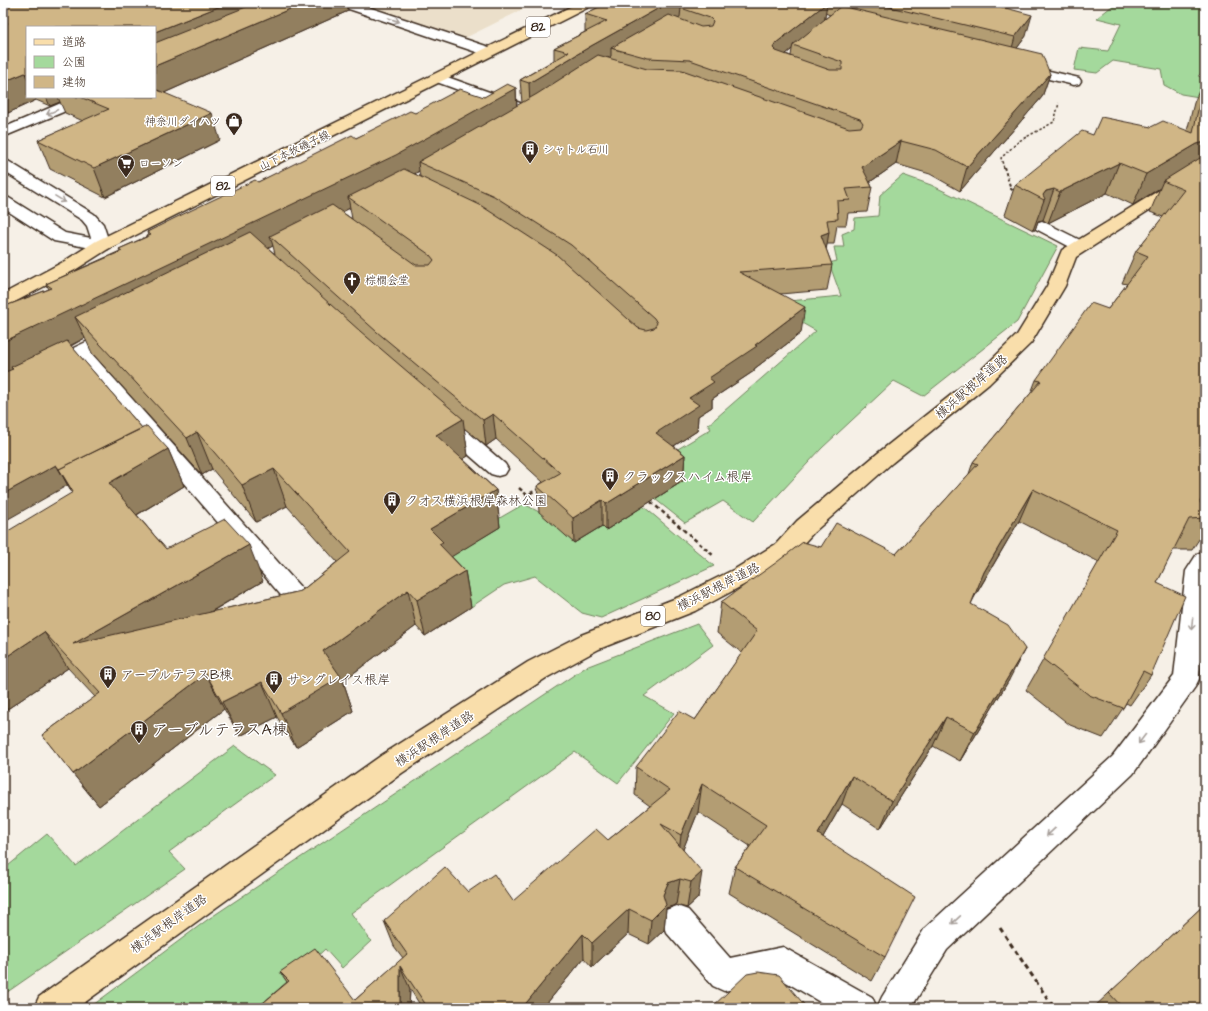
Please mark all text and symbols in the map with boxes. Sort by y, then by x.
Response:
one-way arrow [388,17,401,24]
road number: 82 [526,17,550,37]
legend [26,26,156,98]
text: 道路 [62,34,86,51]
text: 公園 [62,54,86,71]
text: 建物 [62,74,86,91]
one-way arrow [46,109,58,116]
shop icon: 神奈川ダイハツ [224,111,244,136]
place label: 神奈川ダイハツ [145,114,221,129]
street label: 山下本牧磯子線 [256,127,332,174]
building icon: シャトル石川 [520,139,540,164]
place label: シャトル石川 [543,142,609,157]
supermarket icon: ローソン [116,153,136,178]
place label: ローソン [139,156,183,171]
road number: 82 [211,176,235,196]
one-way arrow [54,196,66,204]
church icon: 棕櫚会堂 [342,270,362,295]
place label: 棕櫚会堂 [365,273,409,288]
street label: 横浜駅根岸道路 [931,350,1012,423]
building icon: クラックスハイム根岸 [600,466,620,491]
place label: クラックスハイム根岸 [623,468,752,486]
building icon: クオス横浜根岸森林公園 [382,490,402,515]
place label: クオス横浜根岸森林公園 [405,492,547,510]
street label: 横浜駅根岸道路 [674,558,763,616]
road number: 80 [641,606,665,626]
one-way arrow [1188,617,1196,630]
building icon: アーブルテラスB棟 [98,664,118,689]
place label: アーブルテラスB棟 [121,666,232,684]
building icon: サングレイス根岸 [264,669,284,694]
place label: サングレイス根岸 [287,671,390,689]
street label: 横浜駅根岸道路 [391,707,478,771]
building icon: アーブルテラスA棟 [129,719,149,744]
place label: アーブルテラスA棟 [152,719,288,741]
one-way arrow [1137,734,1146,745]
one-way arrow [1046,827,1056,836]
street label: 横浜駅根岸道路 [126,890,211,958]
one-way arrow [951,915,961,924]

